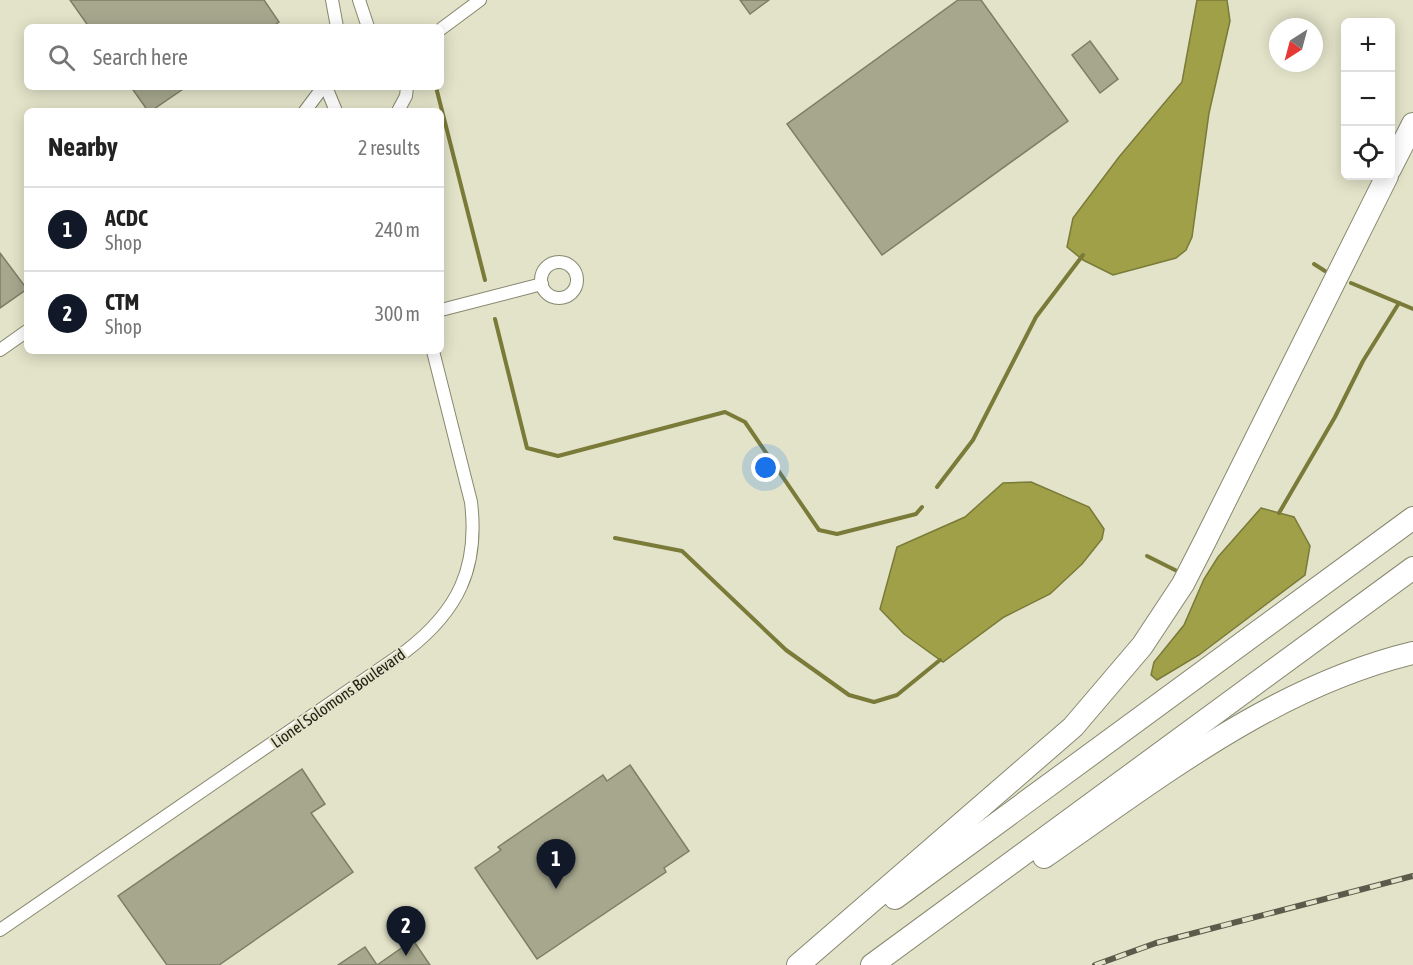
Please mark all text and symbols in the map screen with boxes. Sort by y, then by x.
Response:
north arrow [1269,18,1323,72]
map controls [1341,18,1395,180]
button: + [1341,18,1395,72]
search box [24,24,444,90]
icon: search [45,41,78,74]
text: Search here [93,44,188,70]
button: − [1341,72,1395,126]
button: locate [1341,126,1395,180]
text: Nearby [48,132,118,162]
text: 2 results [358,136,420,159]
text: ACDC [105,205,148,231]
text: 1 [63,218,72,241]
text: 240 m [375,218,420,241]
text: Shop [105,231,142,254]
text: CTM [105,289,139,315]
text: 2 [63,302,72,325]
text: 300 m [375,302,420,325]
text: Shop [105,315,142,338]
your location [751,453,780,482]
street label: Lionel Solomons Boulevard [267,645,409,751]
pin: 1 [536,840,576,889]
pin: 2 [386,906,426,956]

